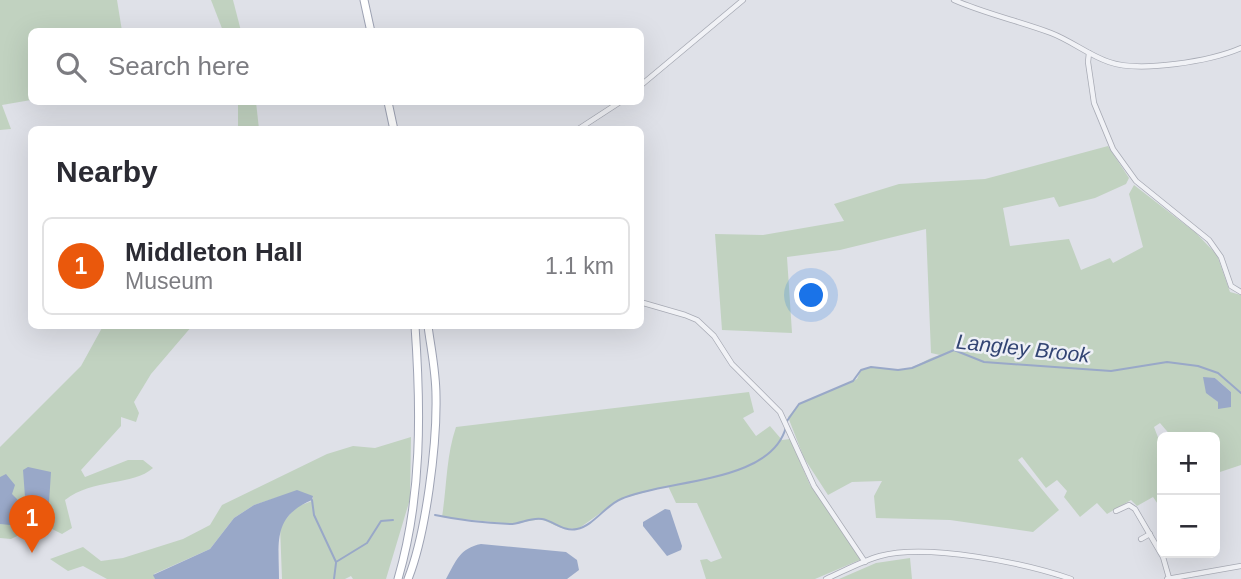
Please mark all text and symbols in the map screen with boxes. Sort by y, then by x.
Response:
search box [28,28,644,105]
icon: search [52,48,90,86]
text: Search here [108,51,250,81]
text: Nearby [56,155,158,188]
text: Middleton Hall [125,237,303,267]
text: 1 [75,253,87,279]
text: 1.1 km [545,253,614,279]
text: Museum [125,268,213,294]
your location [794,278,828,312]
water label: Langley Brook [955,330,1092,367]
map controls [1157,432,1220,558]
button: + [1157,432,1220,495]
pin: 1 [9,495,55,553]
button: − [1157,495,1220,558]

